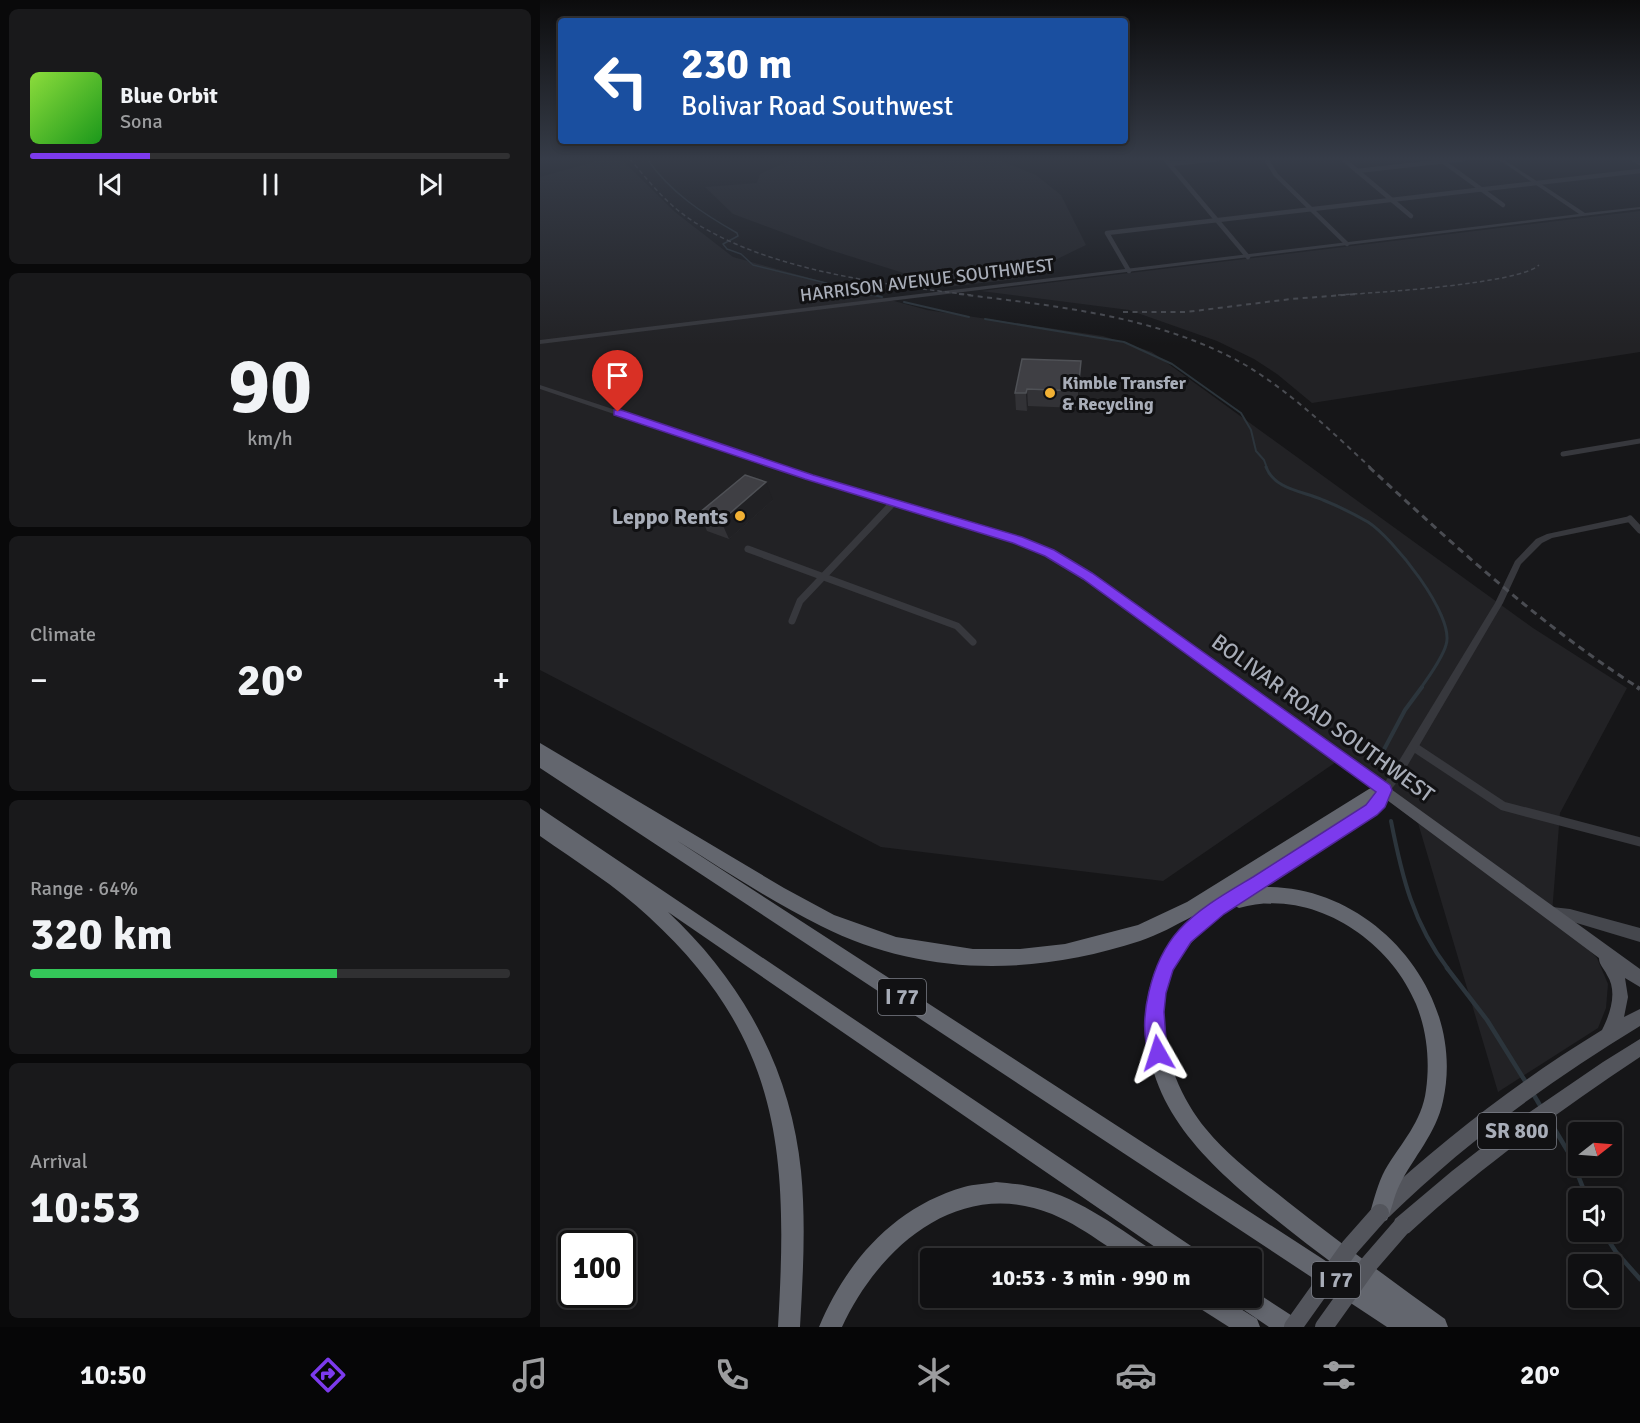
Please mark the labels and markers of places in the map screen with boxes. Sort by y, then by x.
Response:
pin [592,350,643,412]
place label: Kimble Transfer & Recycling [1062,372,1187,415]
marker: Kimble Transfer & Recycling [1043,386,1057,400]
place label: Leppo Rents [612,503,728,530]
marker: Leppo Rents [733,509,747,523]

